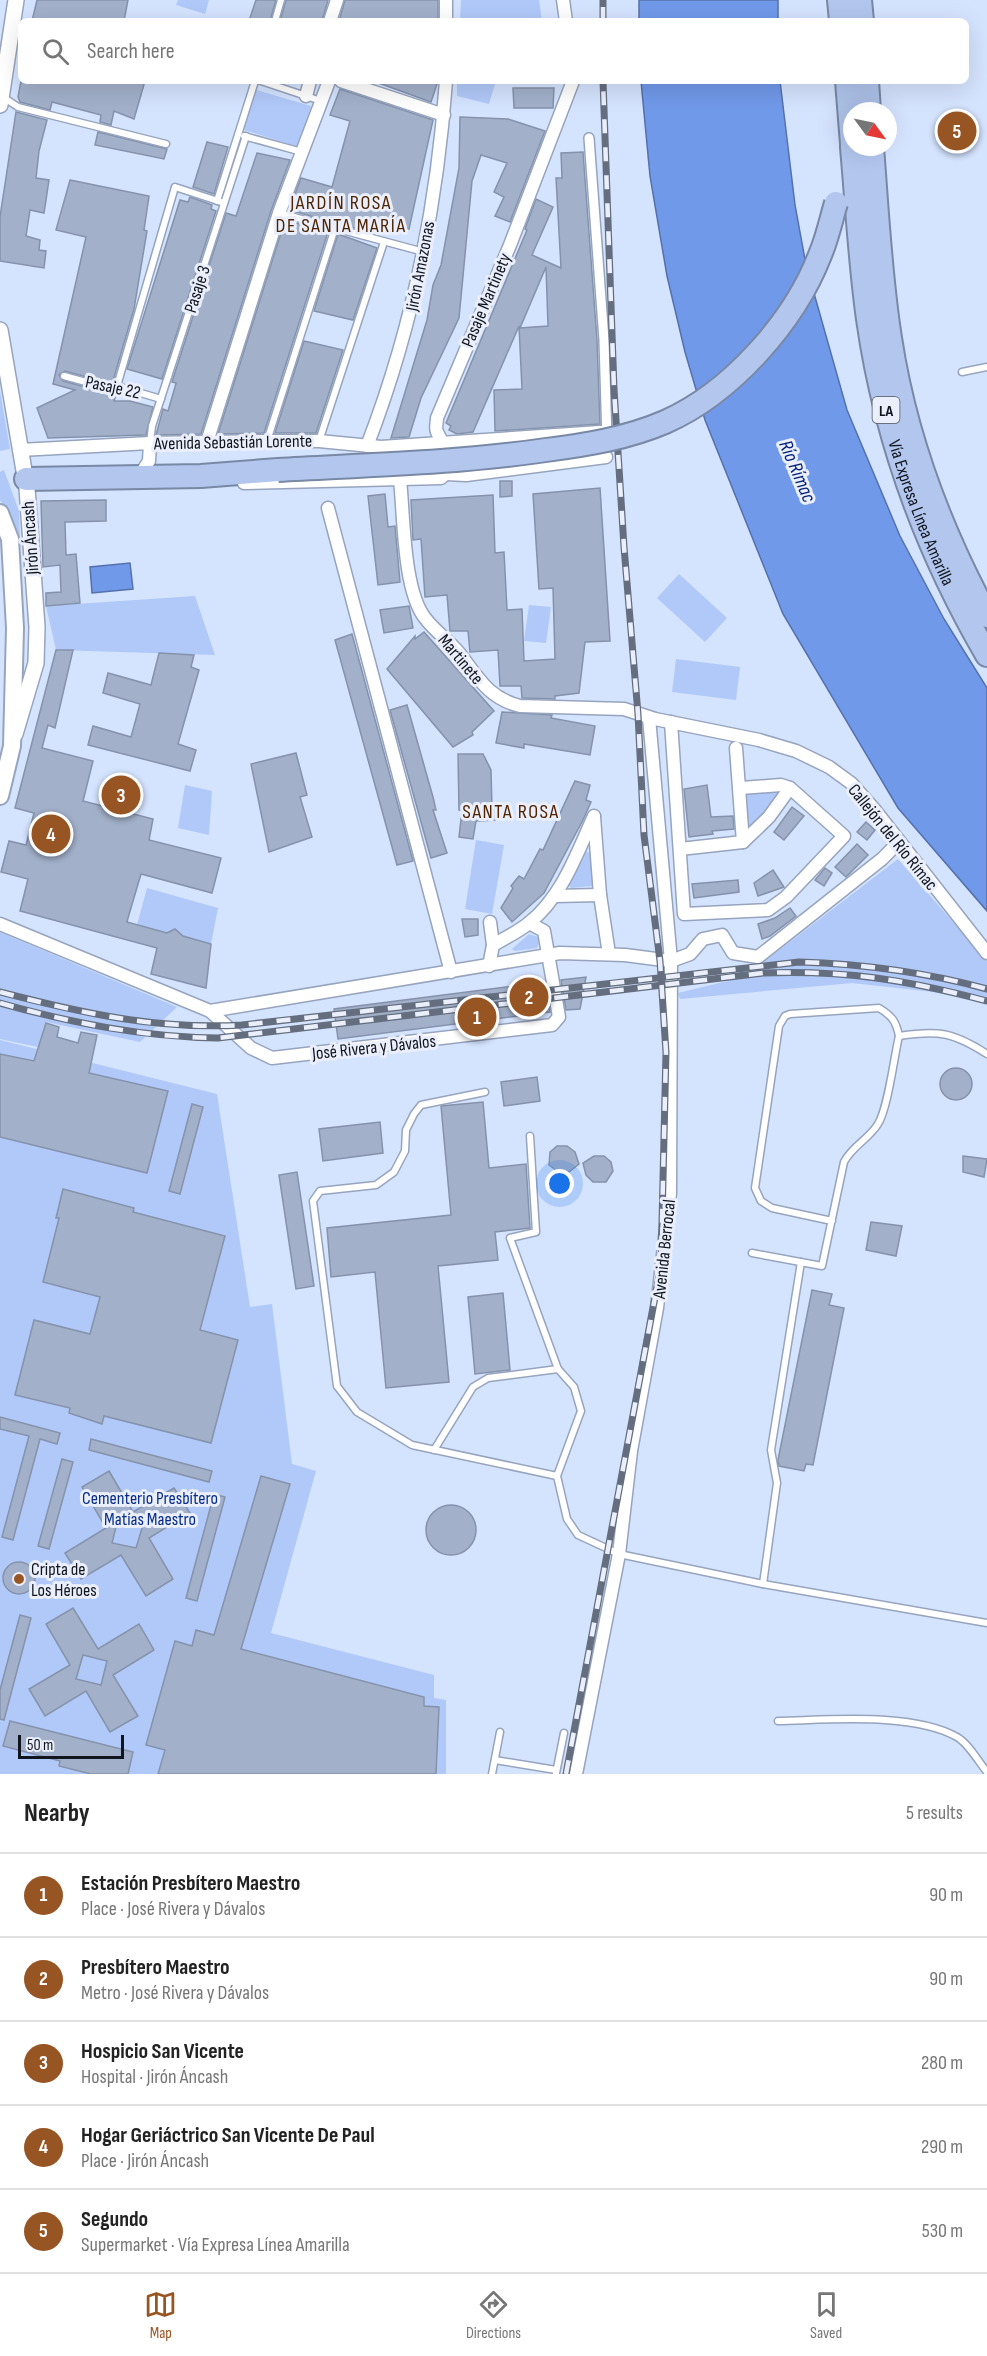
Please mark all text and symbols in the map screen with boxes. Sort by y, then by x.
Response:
search box [18,18,969,84]
icon: search [39,35,72,68]
text: Search here [87,38,174,65]
north arrow [843,102,897,156]
pin: 5 [938,108,976,154]
district label: JARDÍN ROSA DE SANTA MARÍA [276,191,406,238]
street label: Jirón Amazonas [401,219,440,314]
street label: Pasaje Martinety [457,250,516,350]
street label: Pasaje 3 [180,263,215,315]
street label: Pasaje 22 [83,371,142,404]
road number: LA [872,397,900,423]
street label: Avenida Sebastián Lorente [153,431,312,454]
water label: Río Rímac [773,437,821,506]
street label: Vía Expresa Línea Amarilla [883,437,958,589]
street label: Jirón Áncash [17,500,44,576]
street label: Martinete [434,630,488,689]
pin: 3 [102,772,140,818]
street label: Callejón del Río Rímac [843,780,942,895]
district label: SANTA ROSA [462,800,560,824]
pin: 4 [32,812,70,856]
pin: 2 [510,974,548,1020]
pin: 1 [458,994,496,1040]
street label: José Rivera y Dávalos [310,1031,437,1065]
your location [545,1169,574,1198]
street label: Avenida Berrocal [649,1198,680,1301]
park label: Cementerio Presbítero Matías Maestro [82,1488,218,1530]
place label: Cripta de Los Héroes [31,1559,97,1601]
marker: Cripta de Los Héroes [12,1572,26,1586]
scale bar [18,1732,124,1760]
text: 50 m [27,1736,53,1755]
text: Nearby [24,1798,90,1829]
text: 5 results [906,1801,963,1825]
text: Estación Presbítero Maestro [81,1870,300,1897]
text: 1 [40,1883,47,1907]
text: 90 m [929,1883,963,1907]
text: Place · José Rivera y Dávalos [81,1897,265,1921]
text: Presbítero Maestro [81,1954,230,1981]
text: 2 [39,1967,48,1991]
text: 90 m [929,1967,963,1991]
text: Metro · José Rivera y Dávalos [81,1981,269,2005]
text: Hospicio San Vicente [81,2038,244,2065]
text: 3 [39,2051,48,2075]
text: 280 m [921,2051,963,2075]
text: Hospital · Jirón Áncash [81,2065,228,2089]
text: Hogar Geriáctrico San Vicente De Paul [81,2122,375,2149]
text: 4 [39,2135,48,2159]
text: 290 m [921,2135,963,2159]
text: Place · Jirón Áncash [81,2149,209,2173]
text: Segundo [81,2206,148,2233]
text: 5 [39,2219,48,2243]
text: 530 m [922,2219,963,2243]
text: Supermarket · Vía Expresa Línea Amarilla [81,2233,350,2257]
tab: Map [144,2288,177,2343]
tab: Directions [466,2288,521,2343]
tab: Saved [810,2288,843,2343]

